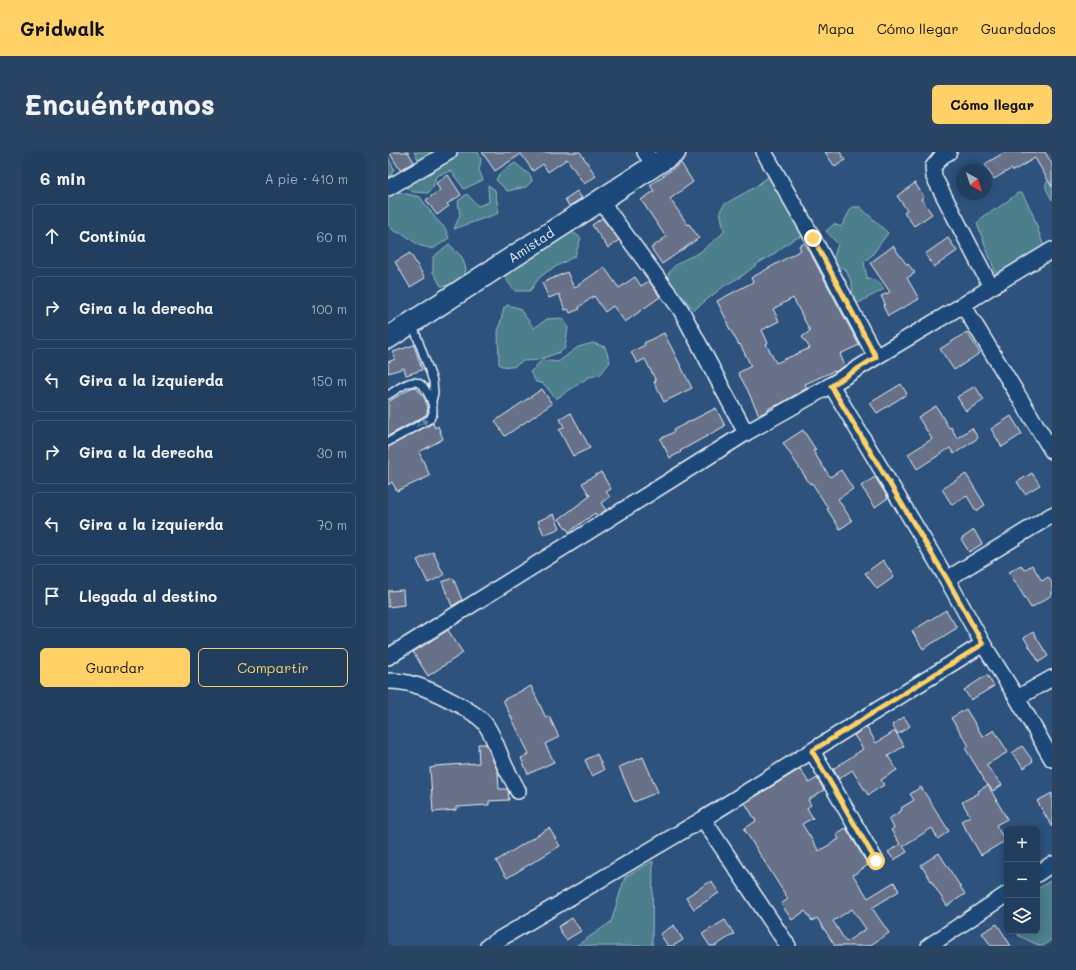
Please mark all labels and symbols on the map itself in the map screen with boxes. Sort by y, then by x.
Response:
north arrow [956,164,992,200]
street label: Amistad [504,223,557,266]
route end [804,229,822,247]
one-way arrow [416,419,428,426]
route start [867,852,885,870]

